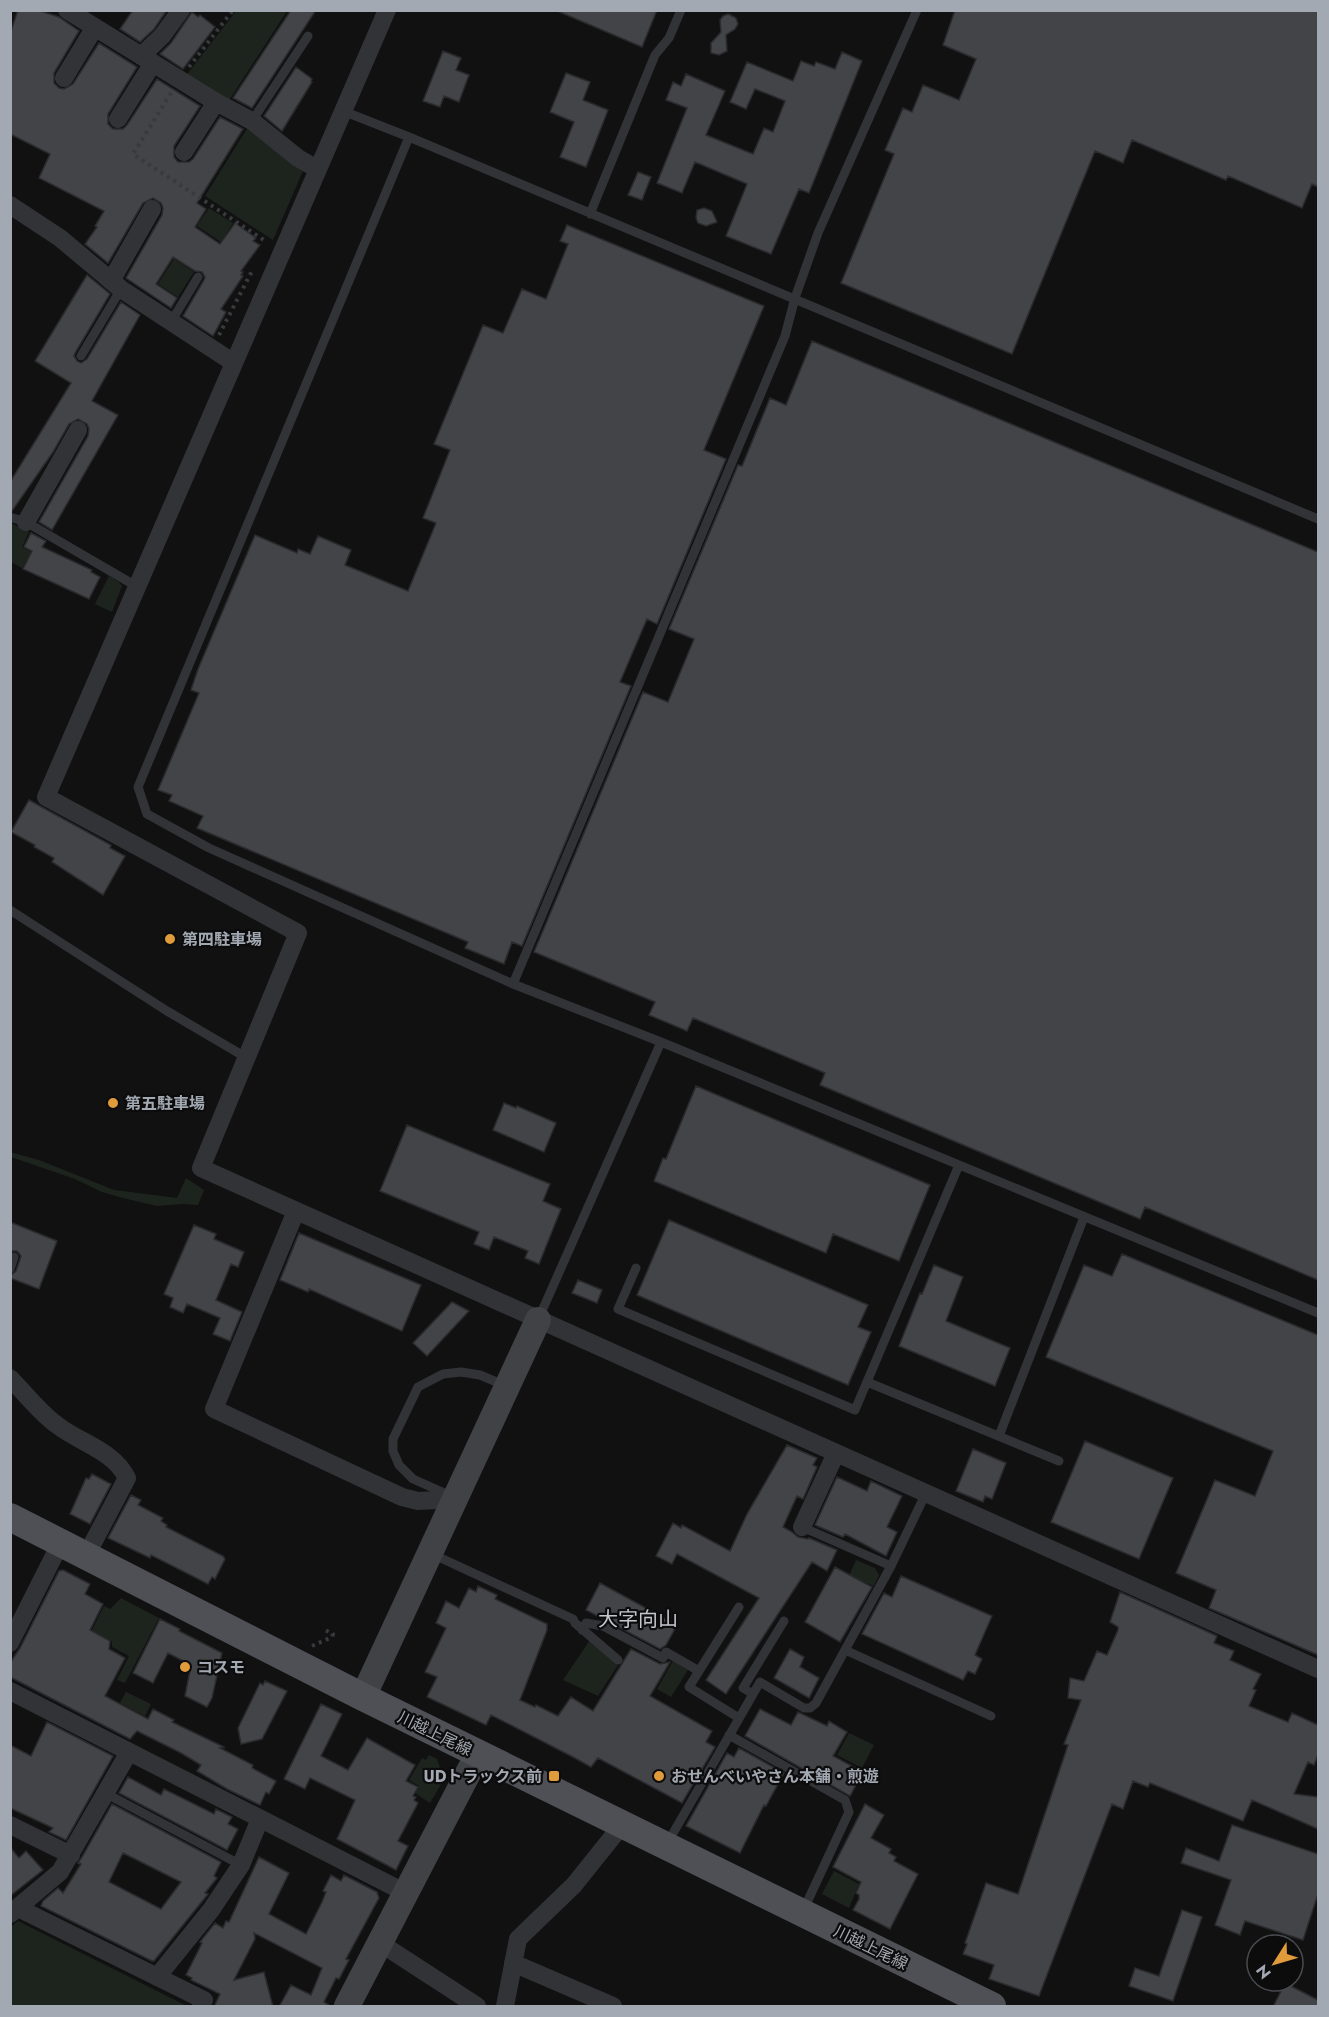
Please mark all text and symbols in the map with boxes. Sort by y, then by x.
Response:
place label: 第四駐車場 [182,928,262,951]
marker: 第四駐車場 [163,932,177,946]
place label: 第五駐車場 [125,1092,205,1115]
marker: 第五駐車場 [106,1096,120,1110]
district label: 大字向山 [598,1605,678,1634]
place label: コスモ [197,1656,245,1679]
marker: コスモ [178,1660,192,1674]
street label: 川越上尾線 [394,1706,476,1761]
place label: UDトラックス前 [424,1765,542,1788]
place label: おせんべいやさん本舗・煎遊 [671,1765,879,1788]
marker: UDトラックス前 [547,1769,561,1783]
marker: おせんべいやさん本舗・煎遊 [652,1769,666,1783]
street label: 川越上尾線 [830,1920,912,1975]
north arrow [1245,1933,1305,1993]
text: N [1250,1960,1276,1984]

